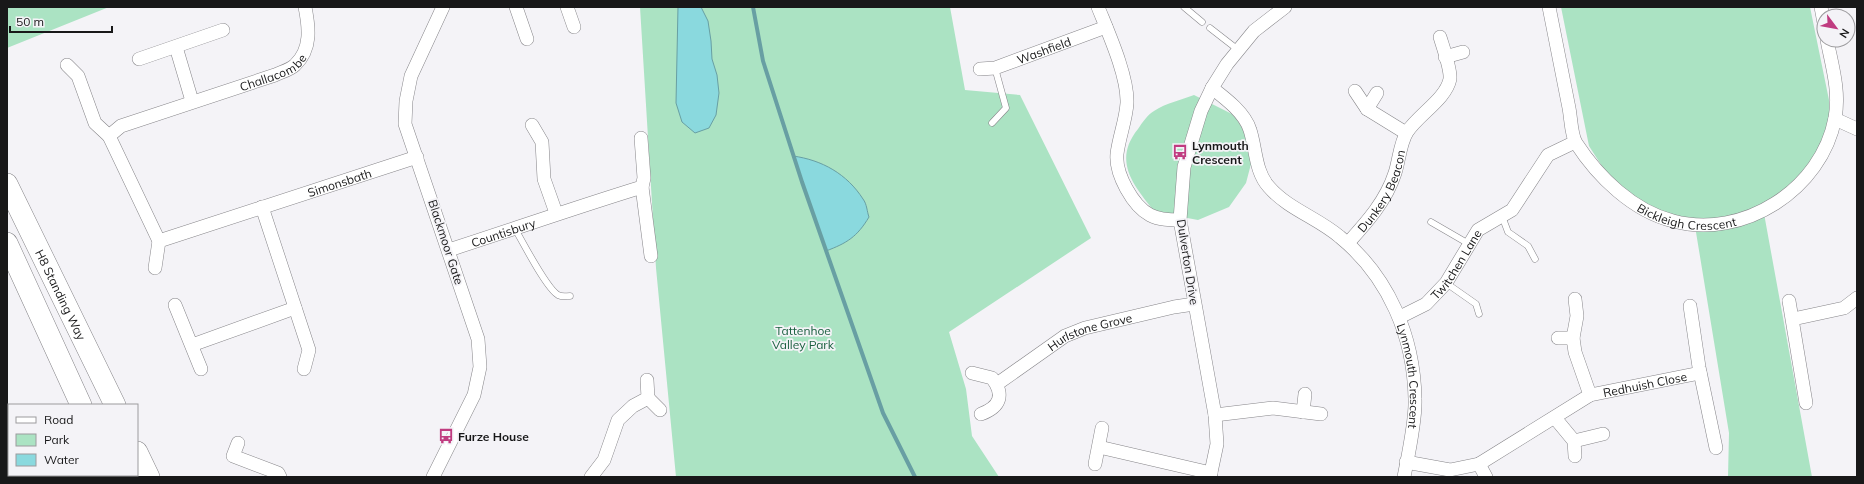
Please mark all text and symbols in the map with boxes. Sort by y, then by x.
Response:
scale bar [10,8,112,34]
north arrow [1816,8,1856,48]
text: 50 m [16,14,44,29]
text: N [1836,26,1853,41]
street label: Washfield [1015,33,1073,67]
street label: Challacombe [237,51,309,94]
place label: Lynmouth Crescent [1192,138,1249,167]
bus stop icon: Lynmouth Crescent [1171,143,1189,161]
street label: Dunkery Beacon [1354,148,1408,235]
street label: Simonsbath [305,165,373,200]
street label: Blackmoor Gate [425,197,467,287]
street label: Bickleigh Crescent [1635,200,1738,233]
street label: Countisbury [469,214,538,250]
street label: Dulverton Drive [1174,218,1202,306]
street label: Twitchen Lane [1427,227,1484,302]
street label: H8 Standing Way [33,247,90,343]
street label: Hurlstone Grove [1044,310,1133,354]
street label: Lynmouth Crescent [1394,321,1423,429]
park label: Tattenhoe Valley Park [772,323,835,352]
street label: Redhuish Close [1602,368,1688,400]
legend [8,404,138,476]
text: Road [44,412,73,427]
bus stop icon: Furze House [437,427,455,445]
place label: Furze House [458,429,529,444]
text: Park [44,432,70,447]
text: Water [44,452,80,467]

